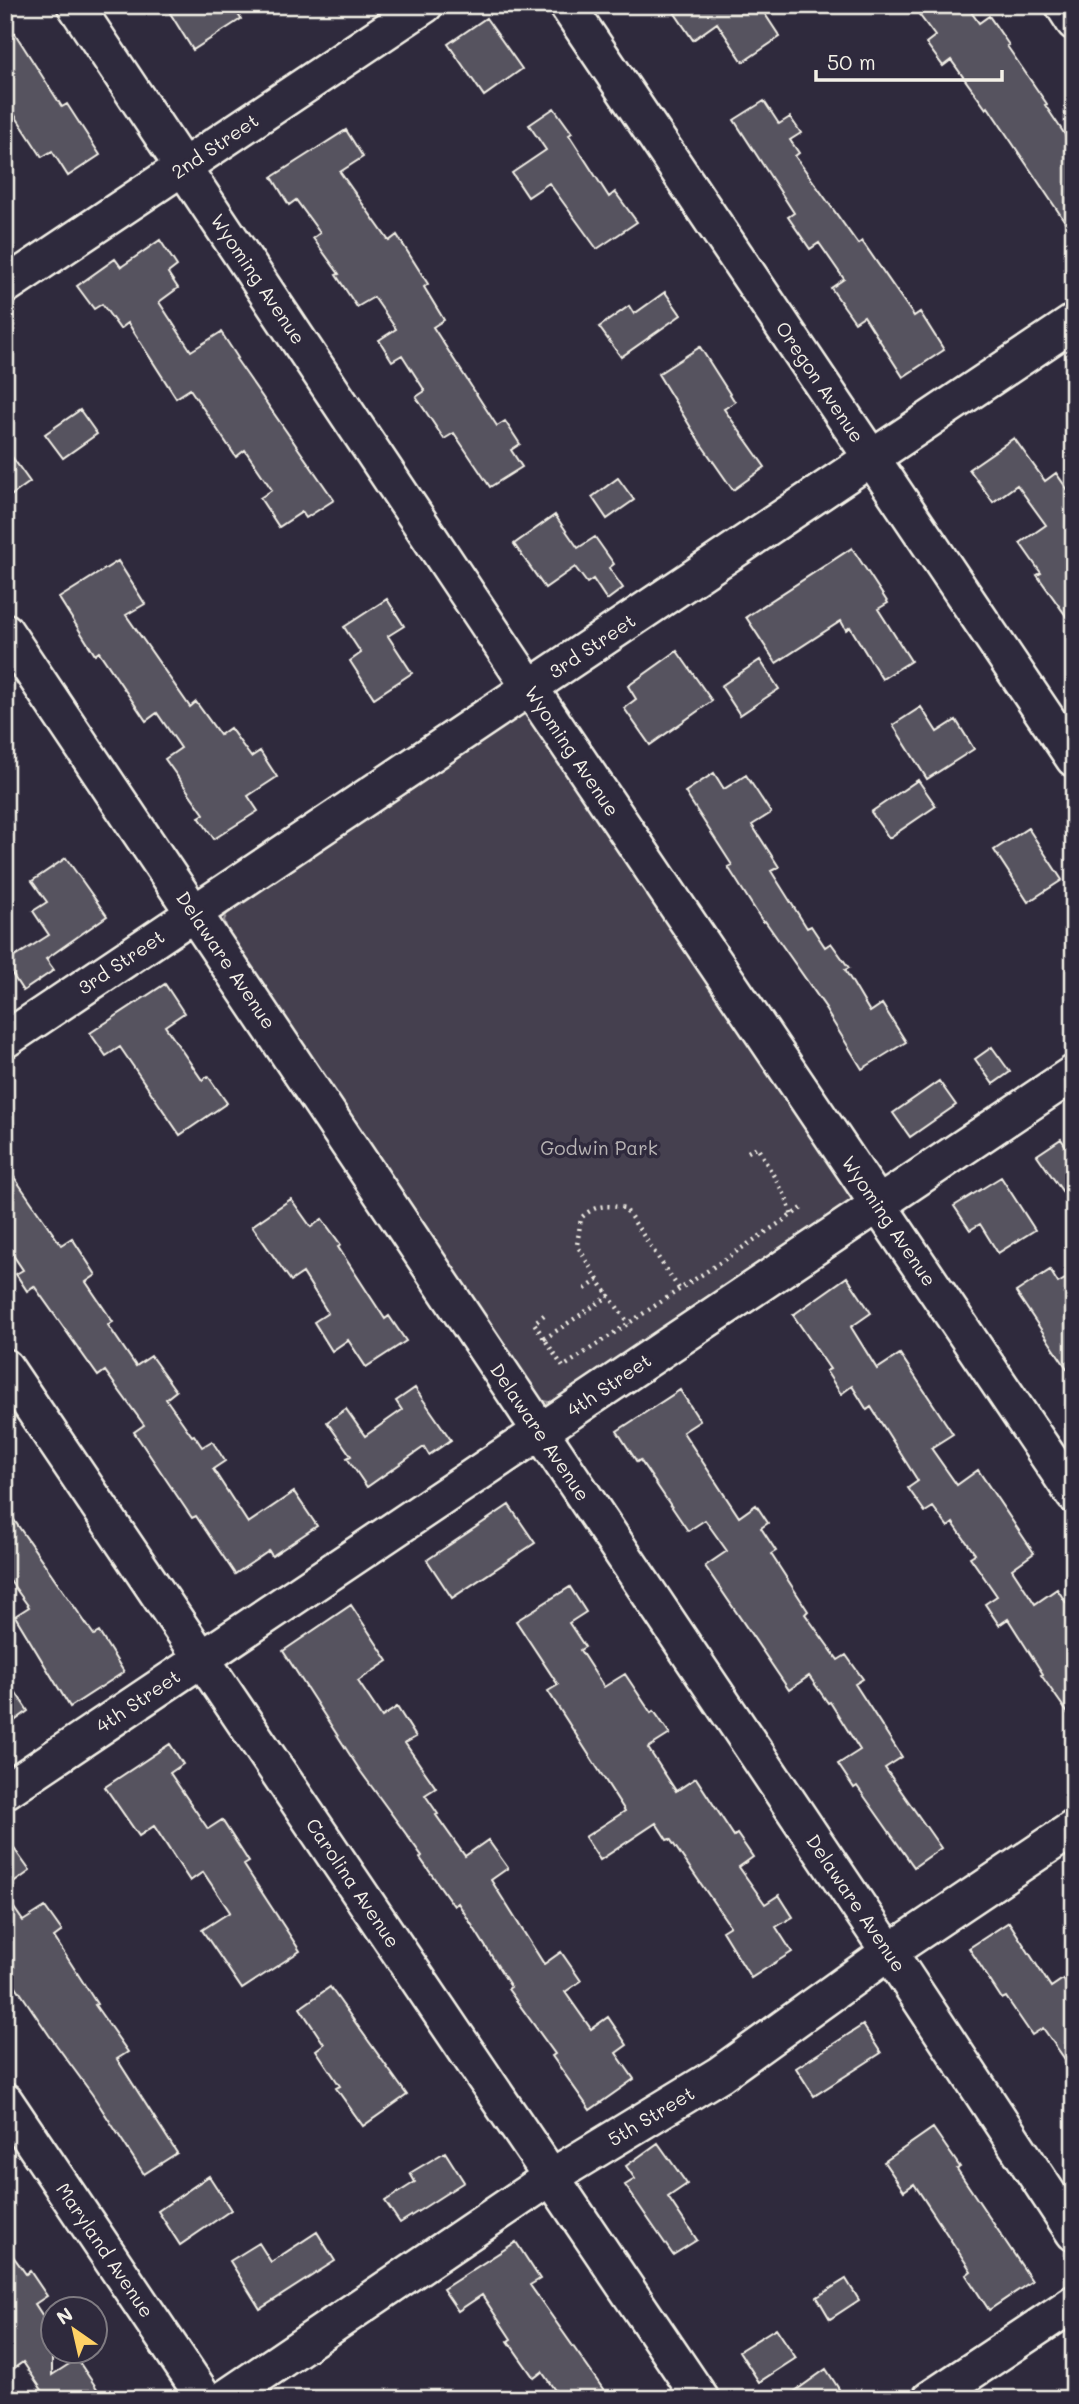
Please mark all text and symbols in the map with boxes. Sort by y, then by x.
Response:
scale bar [816,38,1002,82]
text: 50 m [827,48,876,75]
street label: 2nd Street [166,107,263,184]
street label: Wyoming Avenue [205,209,311,349]
street label: Oregon Avenue [771,316,870,447]
street label: 3rd Street [544,607,640,684]
street label: Wyoming Avenue [519,681,625,821]
street label: Delaware Avenue [171,886,282,1033]
street label: 3rd Street [73,923,169,1000]
park label: Godwin Park [540,1135,658,1160]
street label: Wyoming Avenue [836,1151,942,1291]
street label: 4th Street [562,1347,656,1422]
street label: Delaware Avenue [485,1358,596,1505]
street label: 4th Street [91,1663,185,1738]
street label: Carolina Avenue [301,1813,406,1952]
street label: Delaware Avenue [801,1829,912,1976]
street label: 5th Street [603,2080,699,2151]
street label: Maryland Avenue [51,2177,160,2322]
north arrow [38,2296,108,2366]
text: N [51,2301,77,2330]

